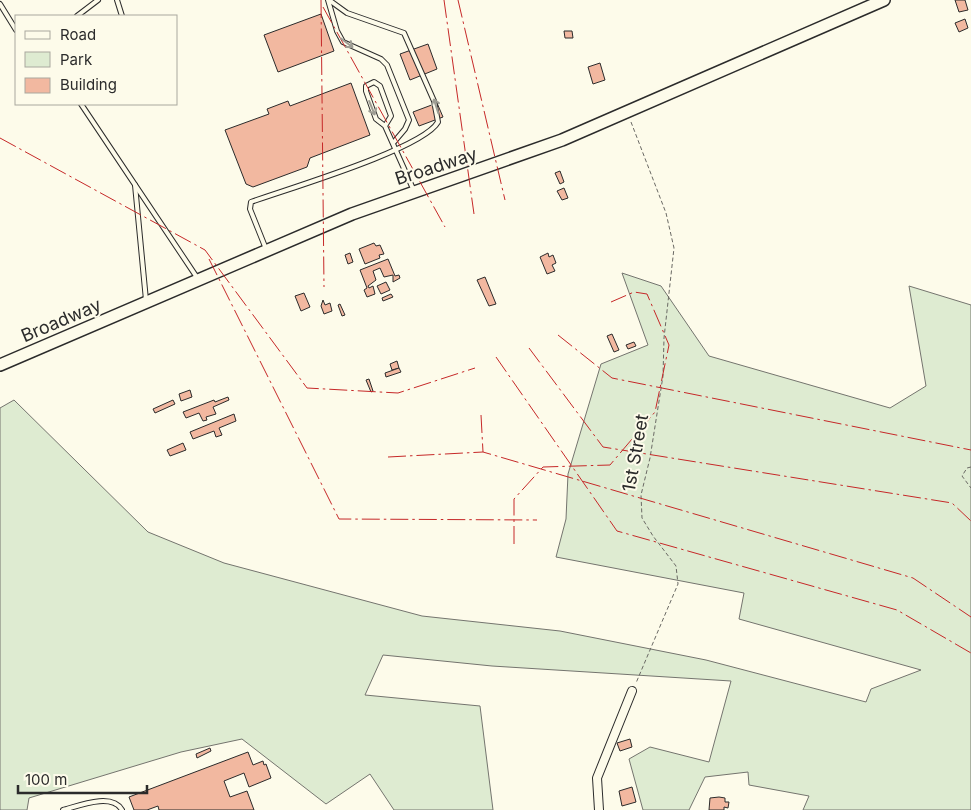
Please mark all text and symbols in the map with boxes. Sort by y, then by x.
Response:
legend [15,15,178,105]
text: Road [60,25,96,44]
one-way arrow [341,37,354,48]
text: Park [60,50,93,69]
text: Building [60,75,117,94]
one-way arrow [430,99,440,115]
one-way arrow [368,100,377,115]
street label: Broadway [392,143,480,189]
street label: Broadway [18,294,104,346]
street label: 1st Street [618,412,652,494]
scale bar [18,762,146,794]
text: 100 m [25,770,67,789]

